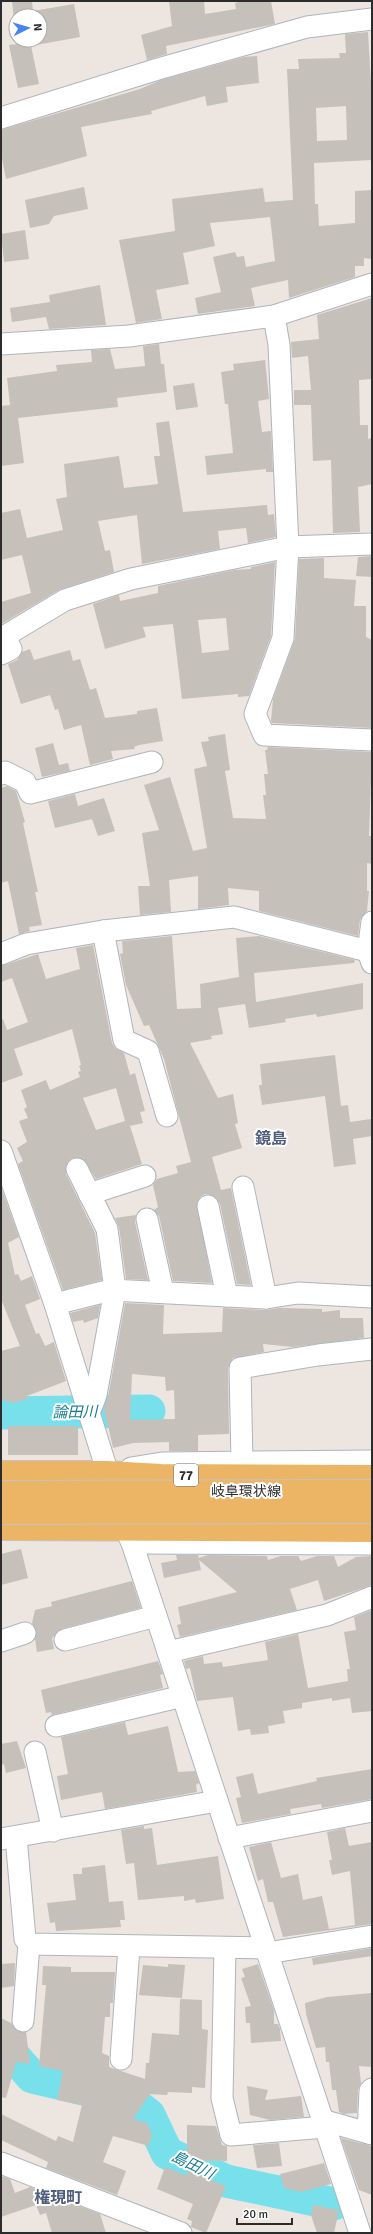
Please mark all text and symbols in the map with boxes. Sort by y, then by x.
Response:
north arrow [8,8,48,48]
text: N [31,23,44,32]
district label: 鏡島 [255,1129,287,1149]
water label: 論田川 [52,1403,100,1421]
road number: 77 [174,1464,198,1486]
street label: 岐阜環状線 [211,1483,281,1500]
water label: 島田川 [169,2147,219,2184]
district label: 権現町 [34,2188,82,2208]
scale bar [237,2200,292,2226]
text: 20 m [243,2207,268,2222]

